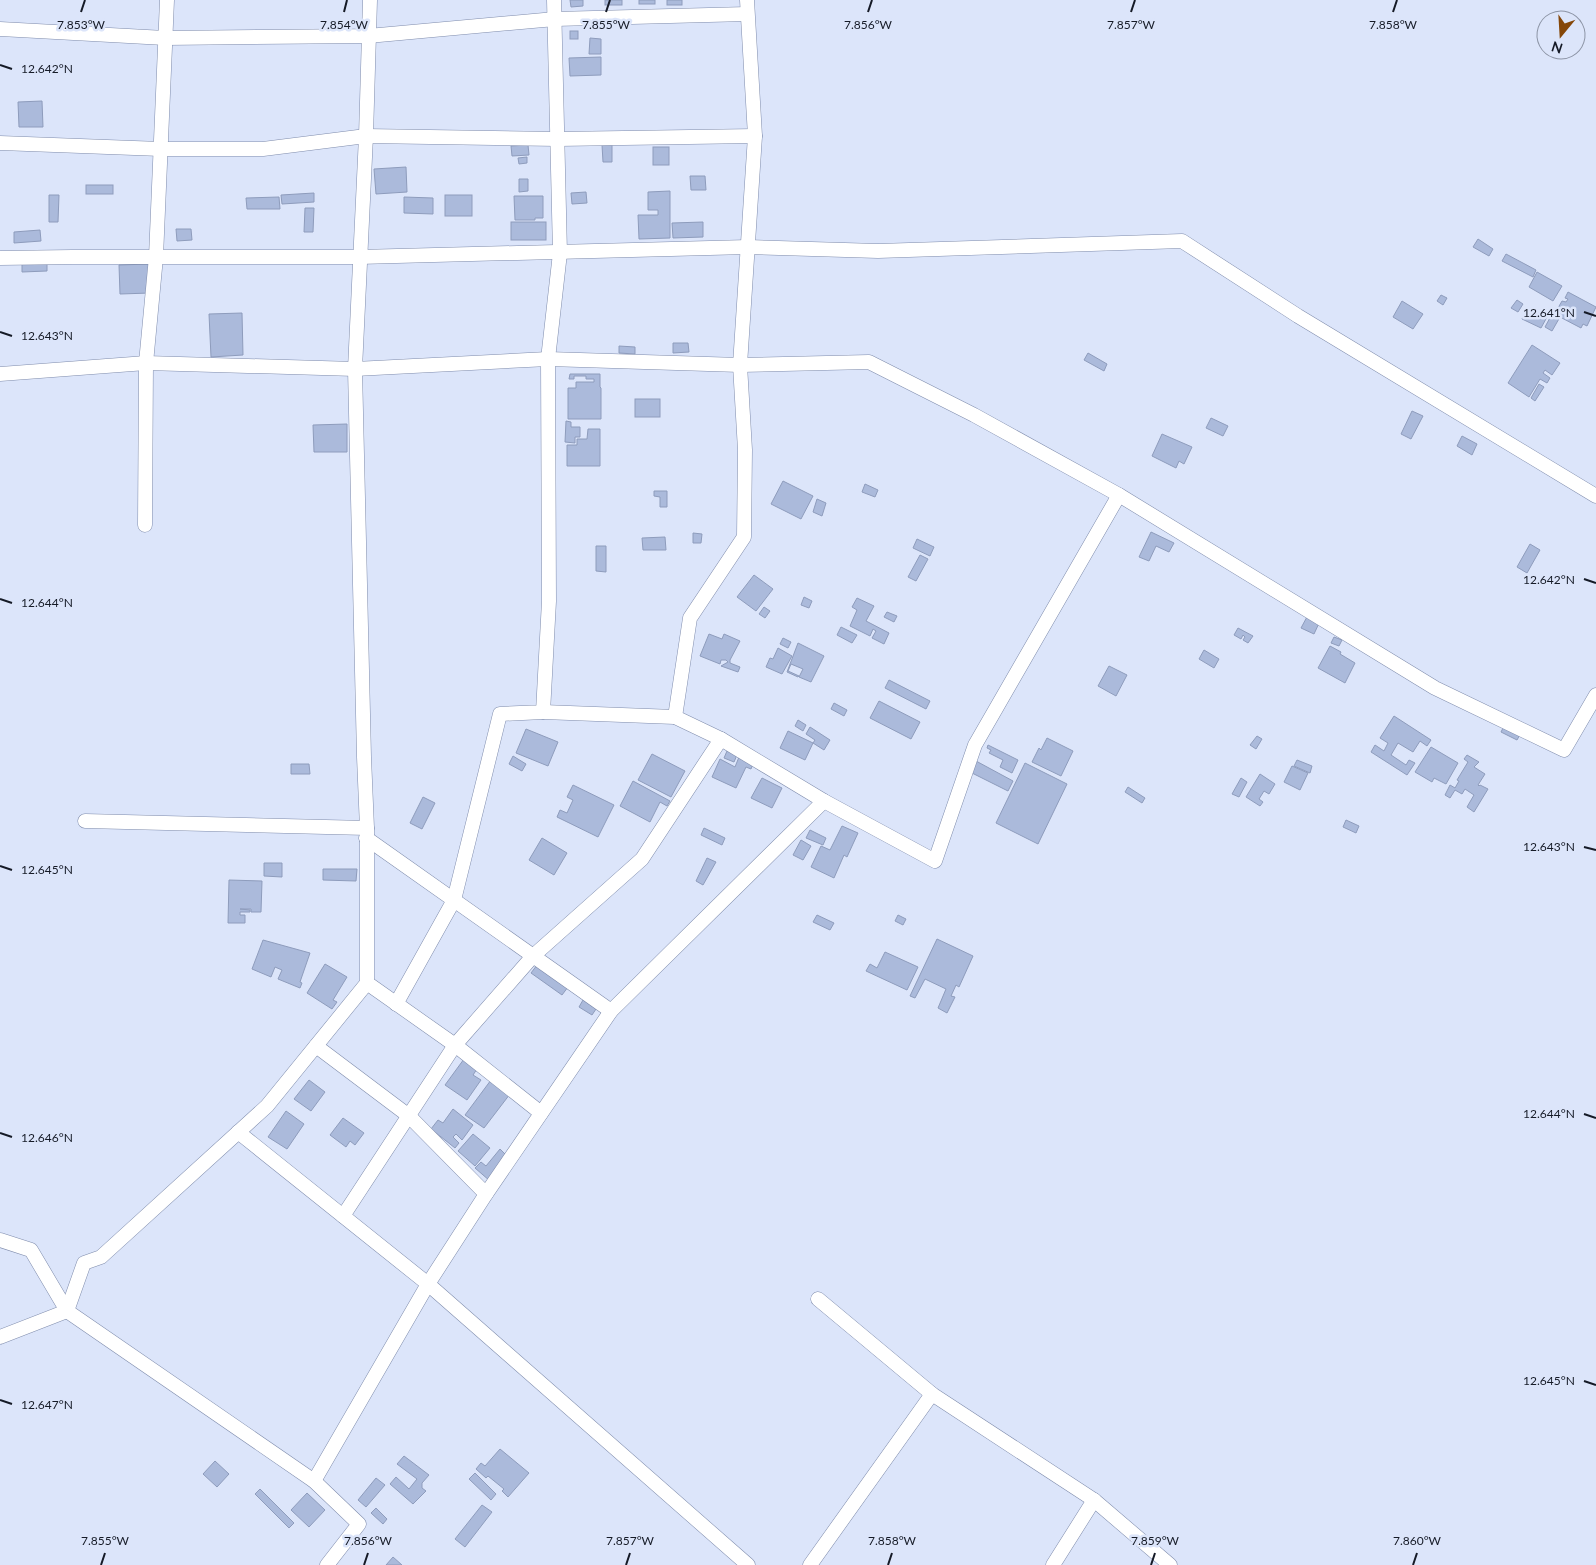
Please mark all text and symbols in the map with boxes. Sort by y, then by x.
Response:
north arrow [1536,10,1586,60]
text: 7.853°W [57,17,106,32]
text: 7.854°W [320,17,369,32]
text: 7.855°W [582,17,631,32]
text: 7.856°W [844,17,893,32]
text: 7.857°W [1107,17,1156,32]
text: 7.858°W [1369,17,1418,32]
text: N [1549,38,1565,58]
text: 12.642°N [21,61,73,76]
text: 12.641°N [1523,305,1575,320]
text: 12.643°N [21,328,73,343]
text: 12.642°N [1523,572,1575,587]
text: 12.644°N [21,595,73,610]
text: 12.643°N [1523,839,1575,854]
text: 12.645°N [21,862,73,877]
text: 12.644°N [1523,1106,1575,1121]
text: 12.646°N [21,1130,73,1145]
text: 12.645°N [1523,1373,1575,1388]
text: 12.647°N [21,1397,73,1412]
text: 7.855°W [81,1533,130,1548]
text: 7.856°W [344,1533,393,1548]
text: 7.857°W [606,1533,655,1548]
text: 7.858°W [868,1533,917,1548]
text: 7.859°W [1131,1533,1180,1548]
text: 7.860°W [1393,1533,1442,1548]

